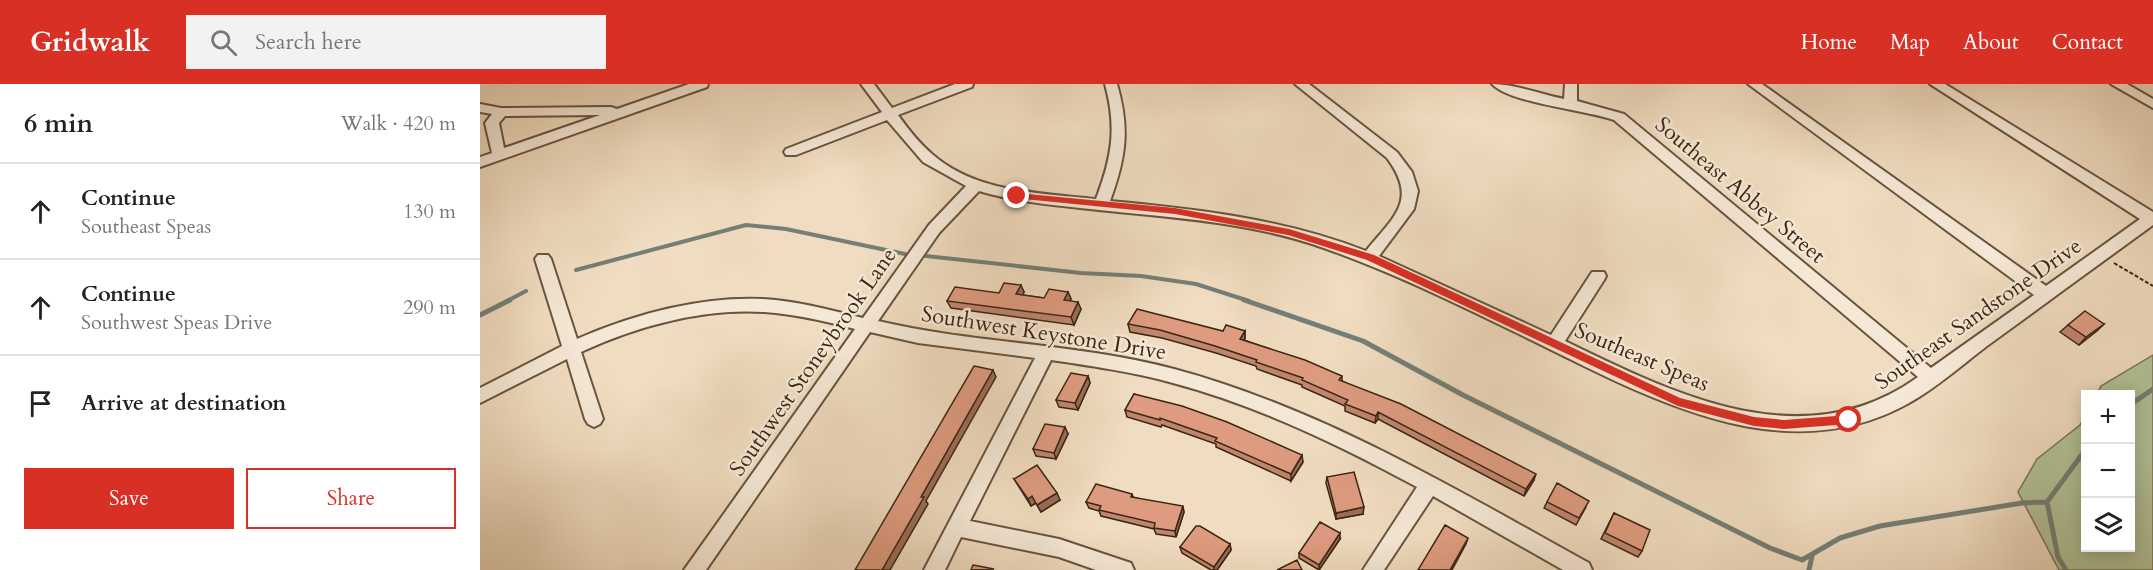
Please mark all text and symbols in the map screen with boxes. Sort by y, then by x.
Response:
search box [186,15,606,69]
text: Gridwalk [30,23,150,61]
icon: search [207,26,240,59]
text: Search here [255,27,362,57]
text: Home [1801,28,1857,57]
text: Map [1890,28,1930,57]
text: About [1963,28,2019,57]
text: Contact [2052,28,2123,57]
text: 6 min [24,106,93,141]
text: Walk · 420 m [341,110,456,137]
street label: Southeast Abbey Street [1649,110,1831,270]
route end [1003,182,1029,208]
text: Continue [81,183,176,213]
icon: ahead [24,195,57,228]
text: 130 m [403,198,456,225]
text: Southeast Speas [81,213,211,240]
street label: Southeast Sandstone Drive [1869,231,2087,397]
street label: Southwest Stoneybrook Lane [723,242,903,482]
text: Continue [81,279,176,309]
icon: ahead [24,291,57,324]
text: 290 m [403,294,456,321]
street label: Southwest Keystone Drive [919,299,1169,367]
text: Southwest Speas Drive [81,309,272,336]
street label: Southeast Speas [1570,315,1714,399]
icon: arrive [24,387,57,420]
text: Arrive at destination [81,388,286,418]
map controls [2081,390,2135,552]
button: + [2081,390,2135,444]
route start [1835,406,1861,432]
button: − [2081,444,2135,498]
button: Save [24,468,234,529]
button: Share [246,468,456,529]
button: layers [2081,498,2135,552]

